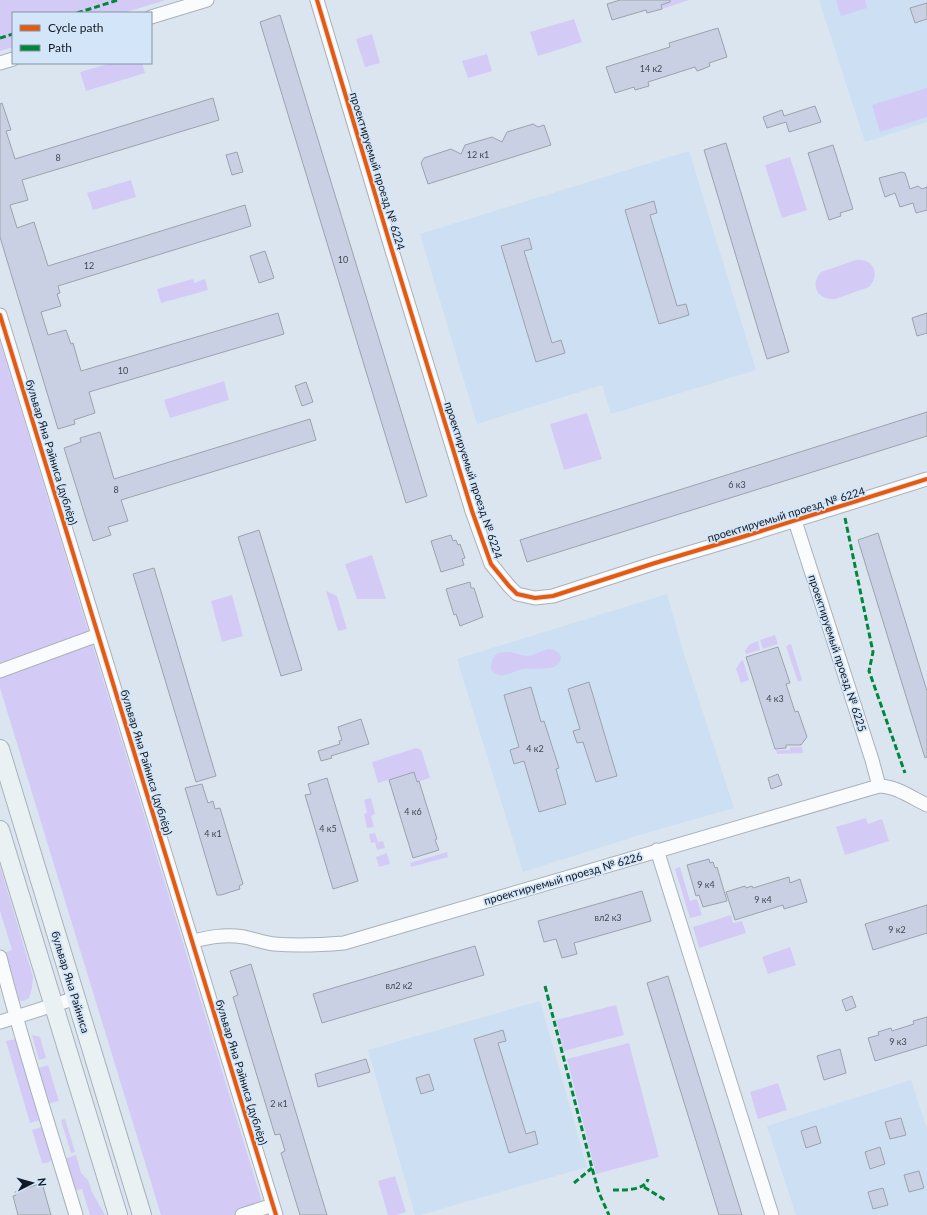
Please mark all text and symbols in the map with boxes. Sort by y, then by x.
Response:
legend [12,12,152,64]
text: Cycle path [48,20,103,35]
text: Path [48,40,72,55]
house number: 14 к2 [640,63,662,74]
street label: проектируемый проезд № 6224 [348,91,408,252]
house number: 12 к1 [467,149,489,160]
house number: 8 [55,152,61,163]
house number: 10 [338,254,348,265]
house number: 12 [84,260,94,271]
house number: 10 [118,365,128,376]
street label: бульвар Яна Райниса (дублёр) [24,378,80,526]
street label: проектируемый проезд № 6224 [442,400,506,561]
house number: 6 к3 [728,479,746,490]
house number: 8 [113,484,119,495]
street label: проектируемый проезд № 6224 [706,484,867,544]
street label: проектируемый проезд № 6225 [806,573,870,733]
street label: бульвар Яна Райниса (дублёр) [119,688,175,836]
house number: 4 к3 [766,693,784,704]
house number: 4 к2 [526,743,544,754]
house number: 4 к6 [404,806,422,817]
house number: 4 к5 [319,823,337,834]
house number: 4 к1 [204,828,222,839]
street label: проектируемый проезд № 6226 [482,849,644,907]
house number: 9 к4 [697,879,715,890]
house number: 9 к4 [754,894,772,905]
house number: вл2 к3 [594,912,622,923]
house number: 9 к2 [888,924,906,935]
street label: бульвар Яна Райниса [49,929,93,1035]
house number: вл2 к2 [385,980,413,991]
street label: бульвар Яна Райниса (дублёр) [214,998,270,1146]
house number: 9 к3 [889,1036,907,1047]
house number: 2 к1 [270,1098,288,1109]
north arrow [12,1163,52,1203]
text: N [36,1177,49,1187]

